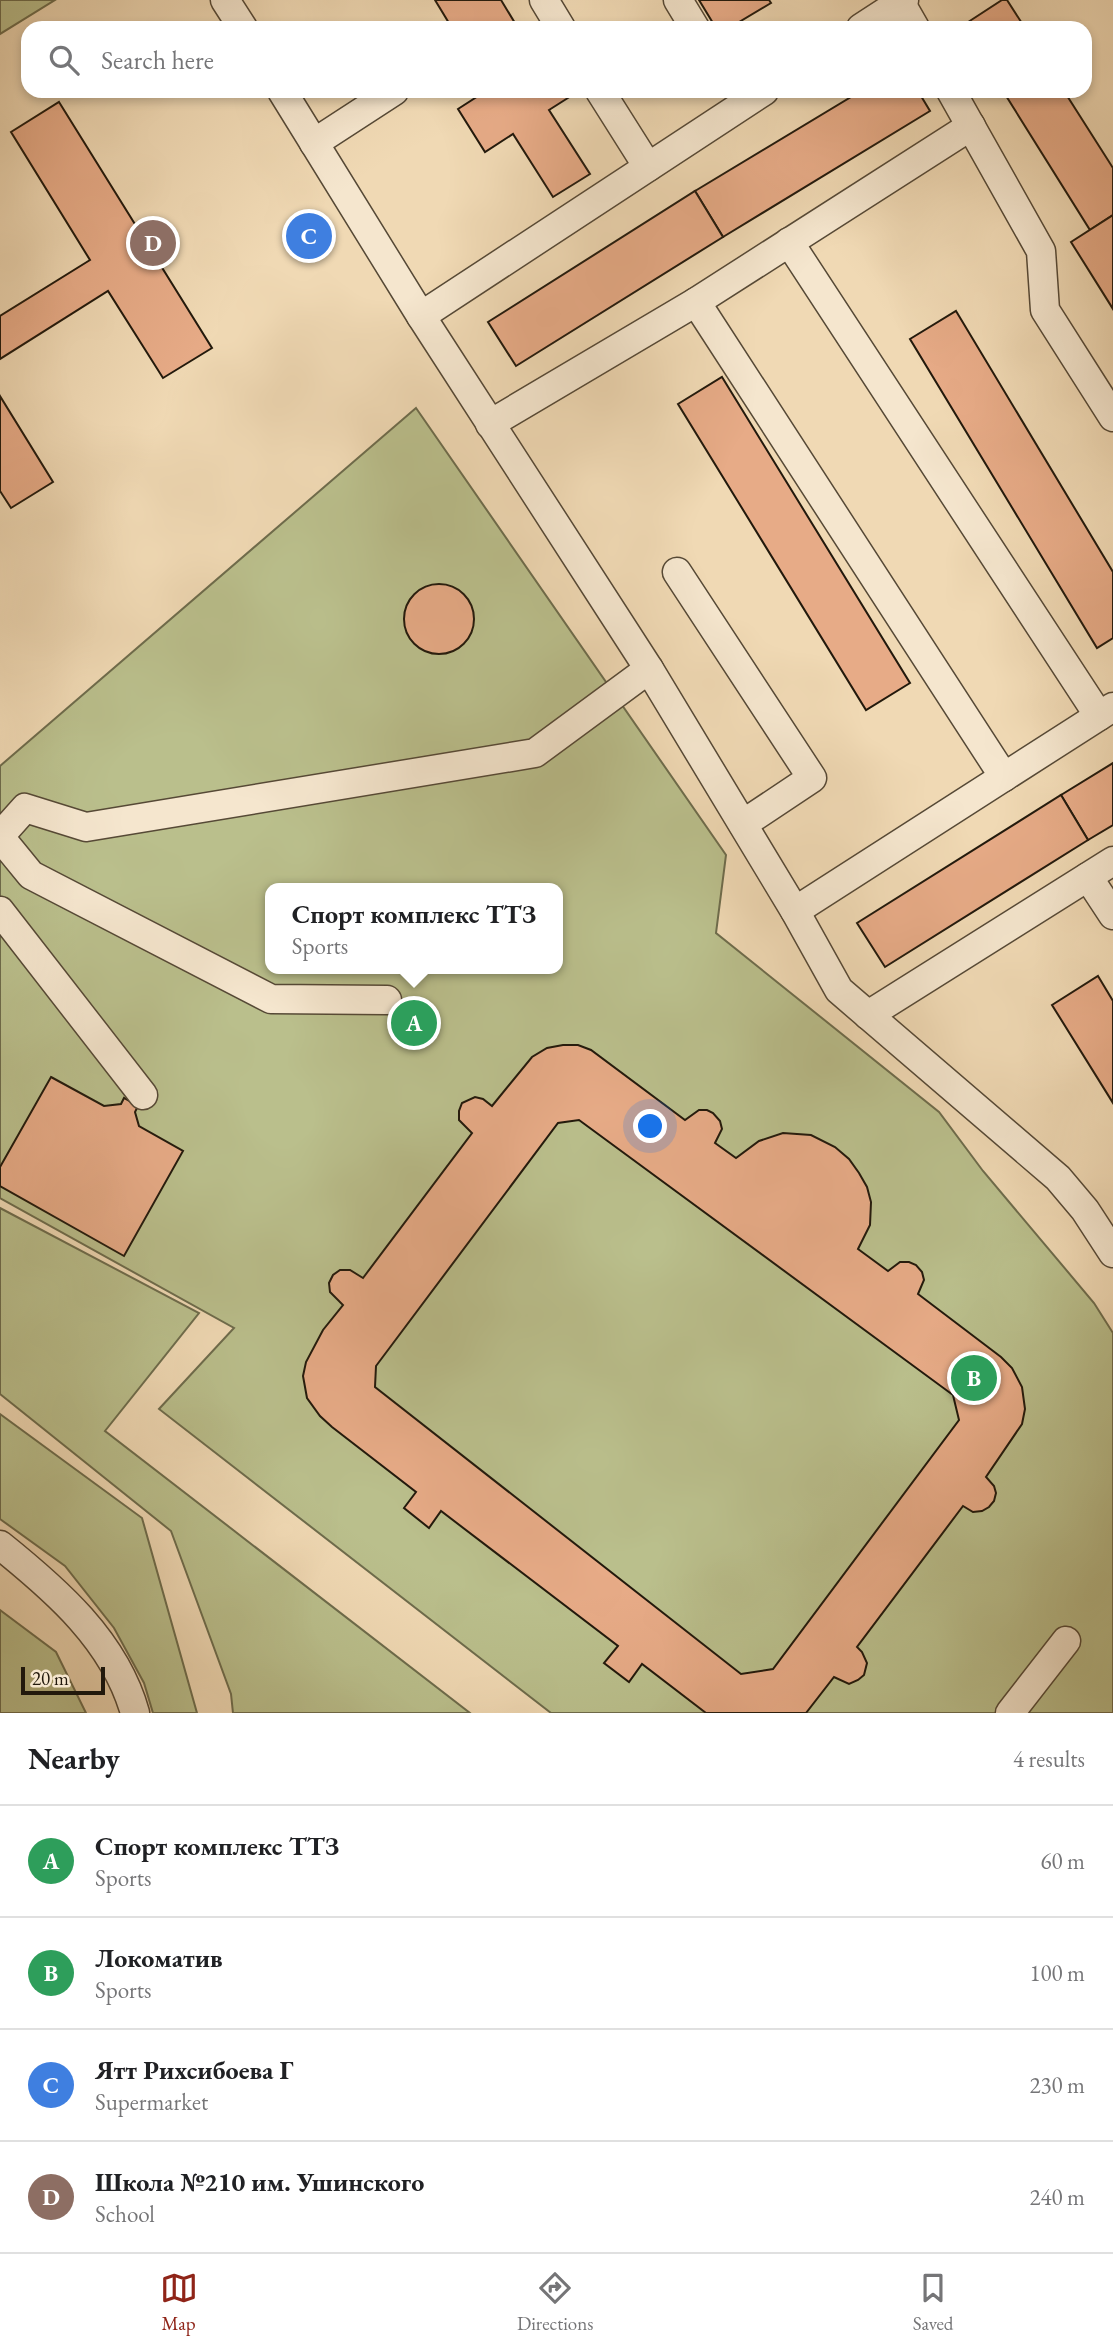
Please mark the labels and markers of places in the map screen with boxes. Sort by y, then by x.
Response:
pin: C [286,210,332,262]
pin: D [130,217,176,269]
pin: A [391,997,437,1049]
pin: B [951,1352,997,1404]

